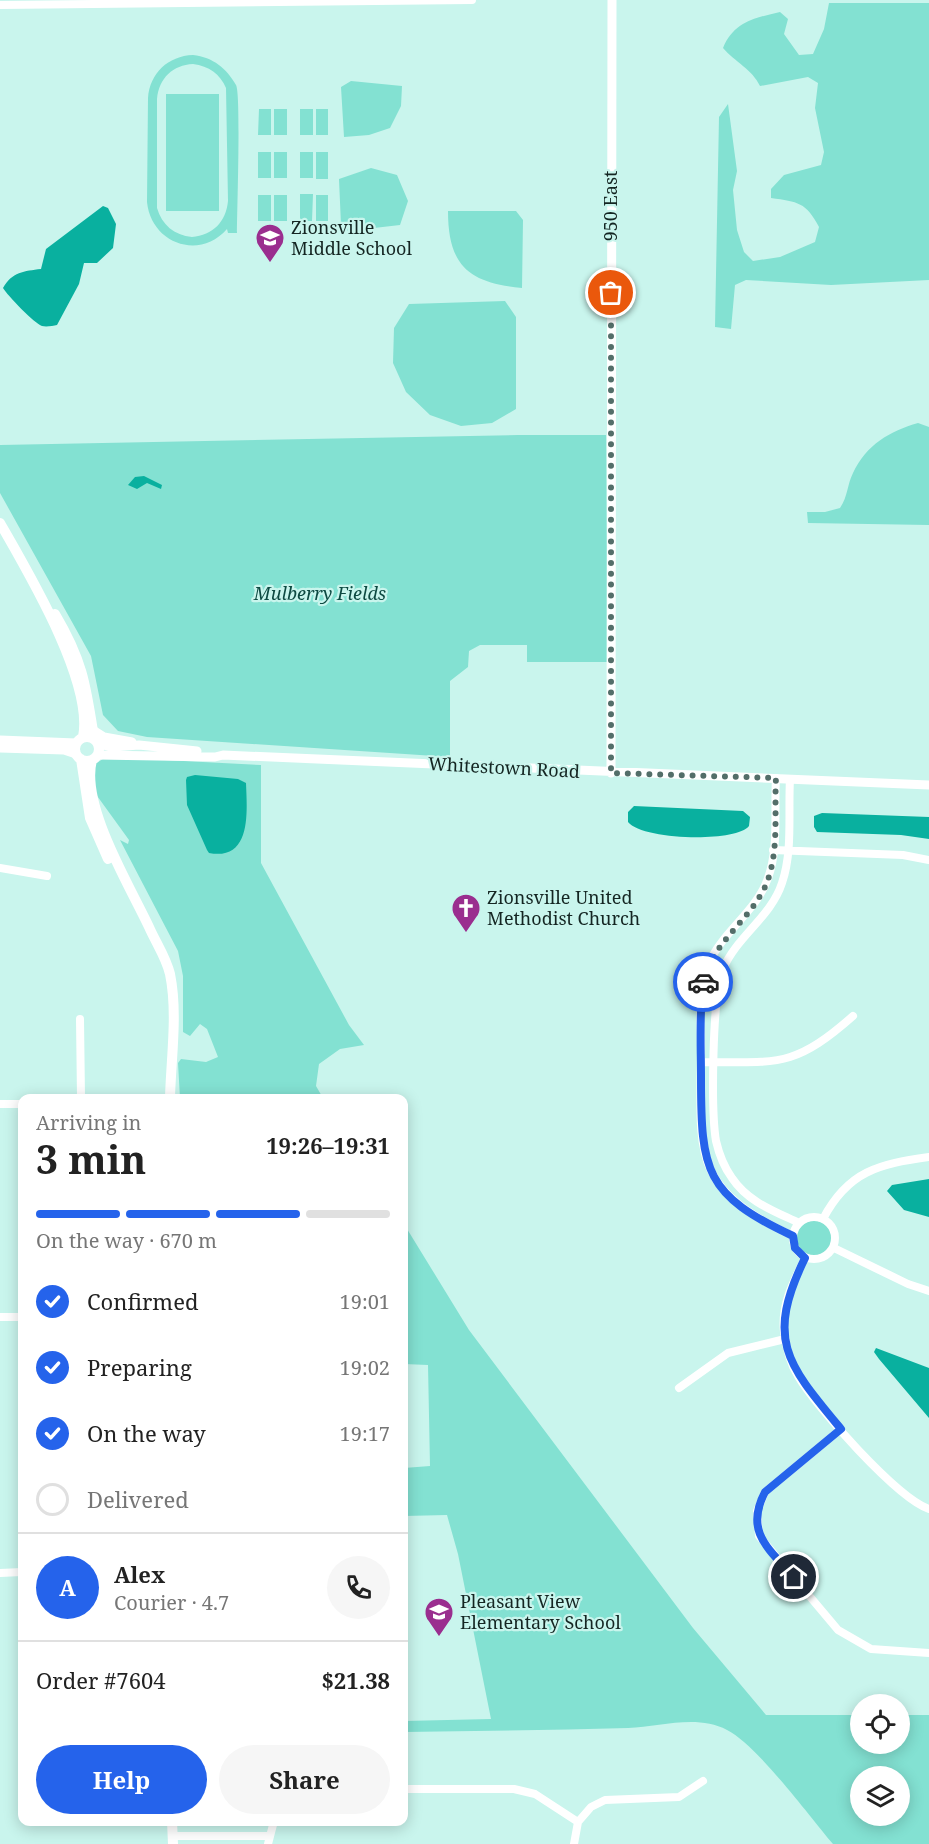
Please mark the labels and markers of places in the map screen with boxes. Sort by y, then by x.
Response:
place label: Zionsville Middle School [291,215,412,260]
school or university icon: Zionsville Middle School [254,222,286,264]
pin [585,267,636,318]
place label: Zionsville United Methodist Church [487,885,640,930]
church icon: Zionsville United Methodist Church [450,892,482,934]
pin [768,1551,819,1602]
place label: Pleasant View Elementary School [460,1589,621,1634]
school or university icon: Pleasant View Elementary School [423,1596,455,1638]

